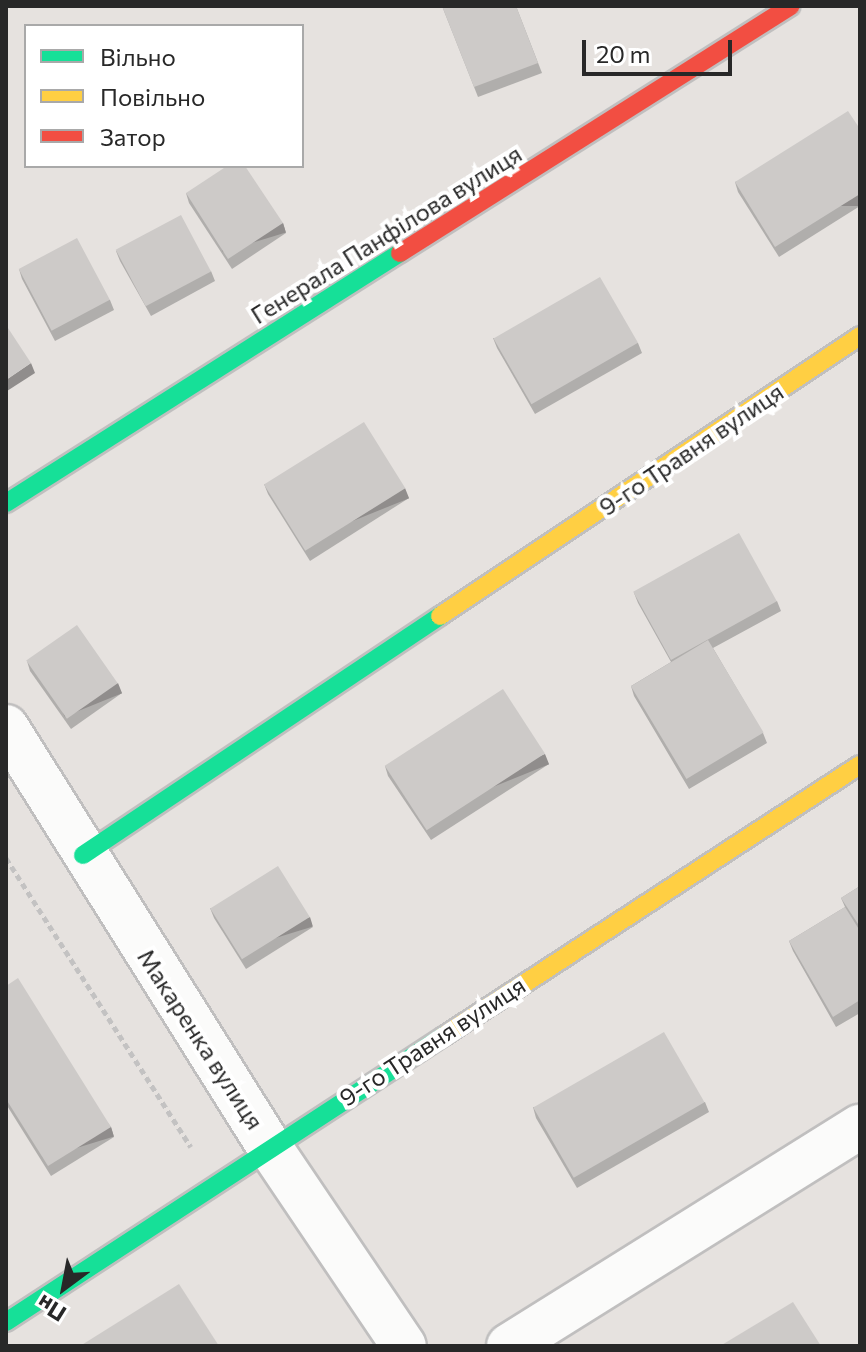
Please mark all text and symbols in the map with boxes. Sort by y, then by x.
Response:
legend [24,24,304,168]
scale bar [586,24,736,74]
text: 20 m [596,39,650,68]
text: Вільно [100,42,176,71]
text: Повільно [100,82,205,111]
text: Затор [100,122,166,151]
street label: Генерала Панфілова вулиця [245,139,527,329]
street label: 9-го Травня вулиця [593,377,789,521]
street label: Макаренка вулиця [132,943,270,1135]
street label: 9-го Травня вулиця [334,970,530,1112]
north arrow [24,1248,104,1328]
text: Пн [32,1290,71,1328]

